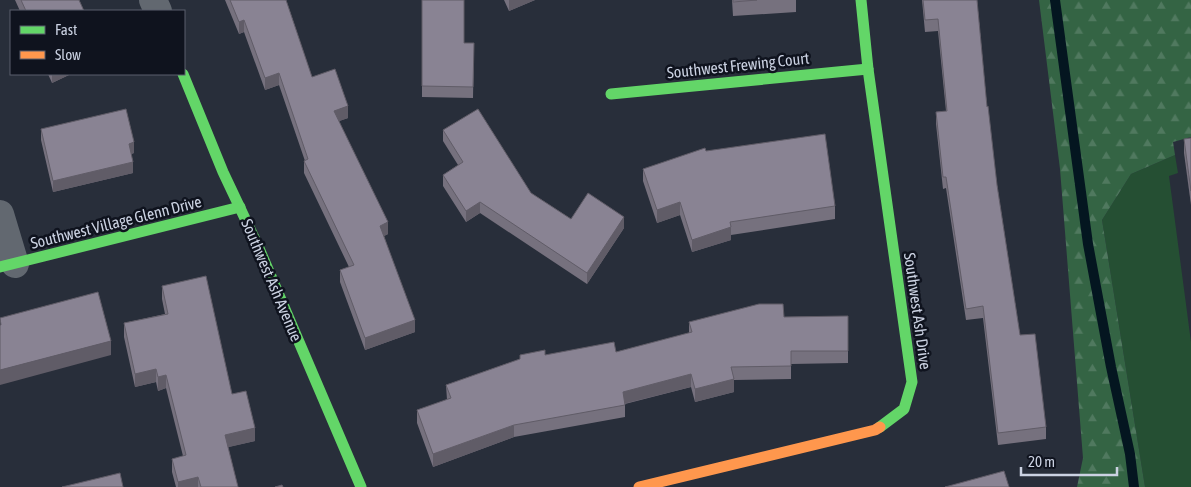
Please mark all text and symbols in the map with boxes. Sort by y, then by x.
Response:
legend [10,10,185,75]
text: Fast [55,21,77,38]
text: Slow [55,46,81,63]
street label: Southwest Frewing Court [666,49,811,82]
street label: Southwest Village Glenn Drive [29,192,204,253]
street label: Southwest Ash Avenue [238,216,306,344]
street label: Southwest Ash Drive [901,251,935,371]
scale bar [1021,444,1117,476]
text: 20 m [1028,453,1055,470]

